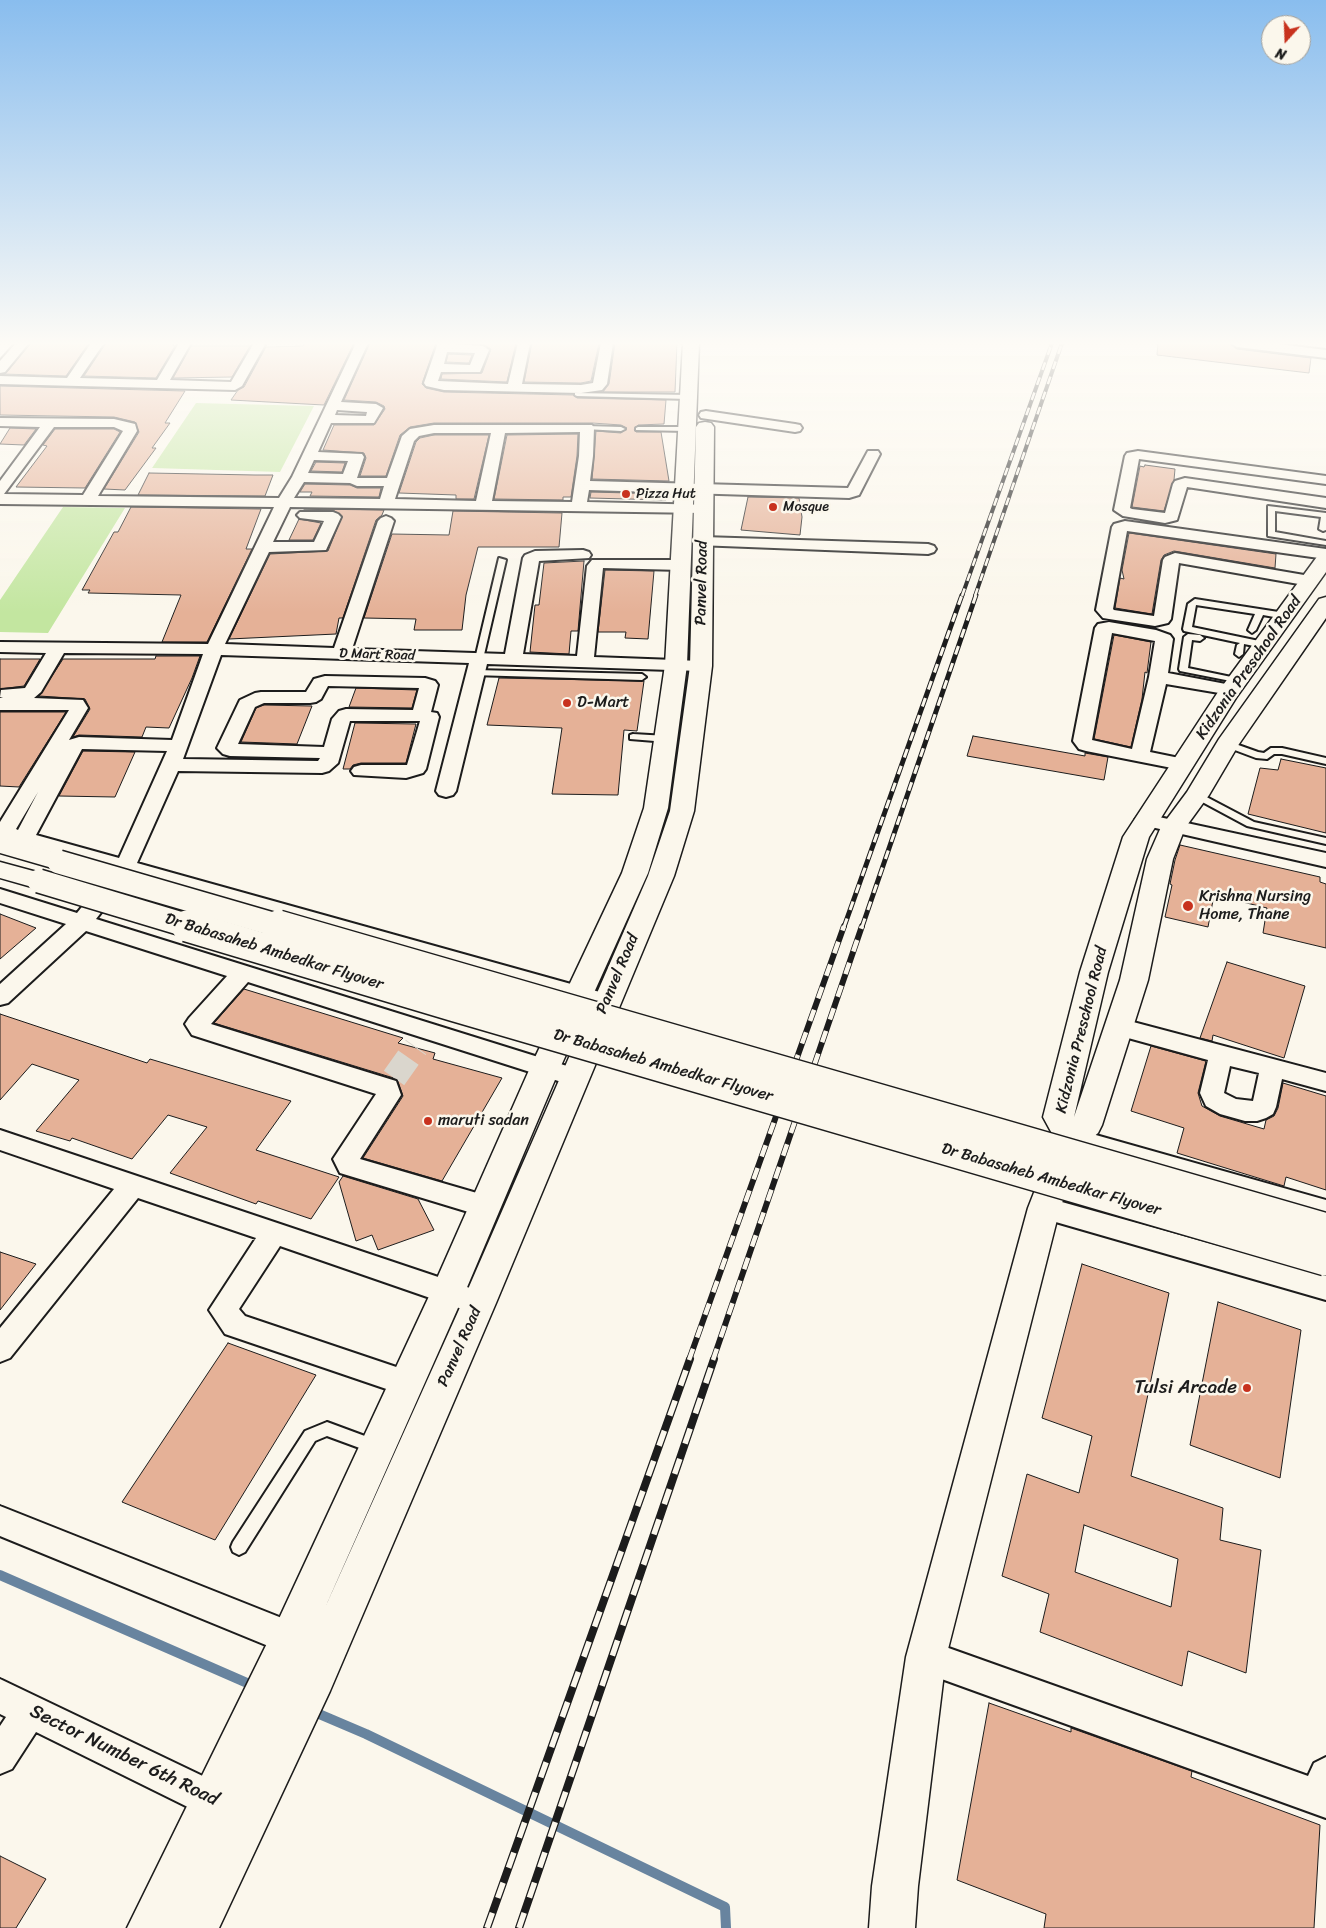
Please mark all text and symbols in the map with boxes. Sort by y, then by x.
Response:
north arrow [1261,15,1311,65]
text: N [1272,40,1290,67]
place label: Pizza Hut [636,486,696,502]
marker: Pizza Hut [620,488,632,500]
place label: Mosque [783,499,829,515]
marker: Mosque [767,501,779,513]
street label: Panvel Road [692,540,712,626]
street label: Kidzonia Preschool Road [1192,592,1306,744]
street label: D Mart Road [339,645,415,665]
place label: D-Mart [577,693,629,713]
marker: D-Mart [561,697,573,709]
place label: Krishna Nursing Home, Thane [1199,887,1311,925]
marker: Krishna Nursing Home, Thane [1181,899,1195,913]
street label: Dr Babasaheb Ambedkar Flyover [162,910,386,994]
street label: Panvel Road [593,931,643,1017]
street label: Kidzonia Preschool Road [1052,945,1112,1115]
street label: Dr Babasaheb Ambedkar Flyover [551,1025,775,1107]
place label: maruti sadan [438,1111,529,1131]
marker: maruti sadan [422,1115,434,1127]
street label: Dr Babasaheb Ambedkar Flyover [939,1139,1163,1221]
street label: Panvel Road [434,1304,486,1390]
place label: Tulsi Arcade [1135,1377,1237,1399]
marker: Tulsi Arcade [1241,1382,1253,1394]
street label: Sector Number 6th Road [26,1700,222,1812]

